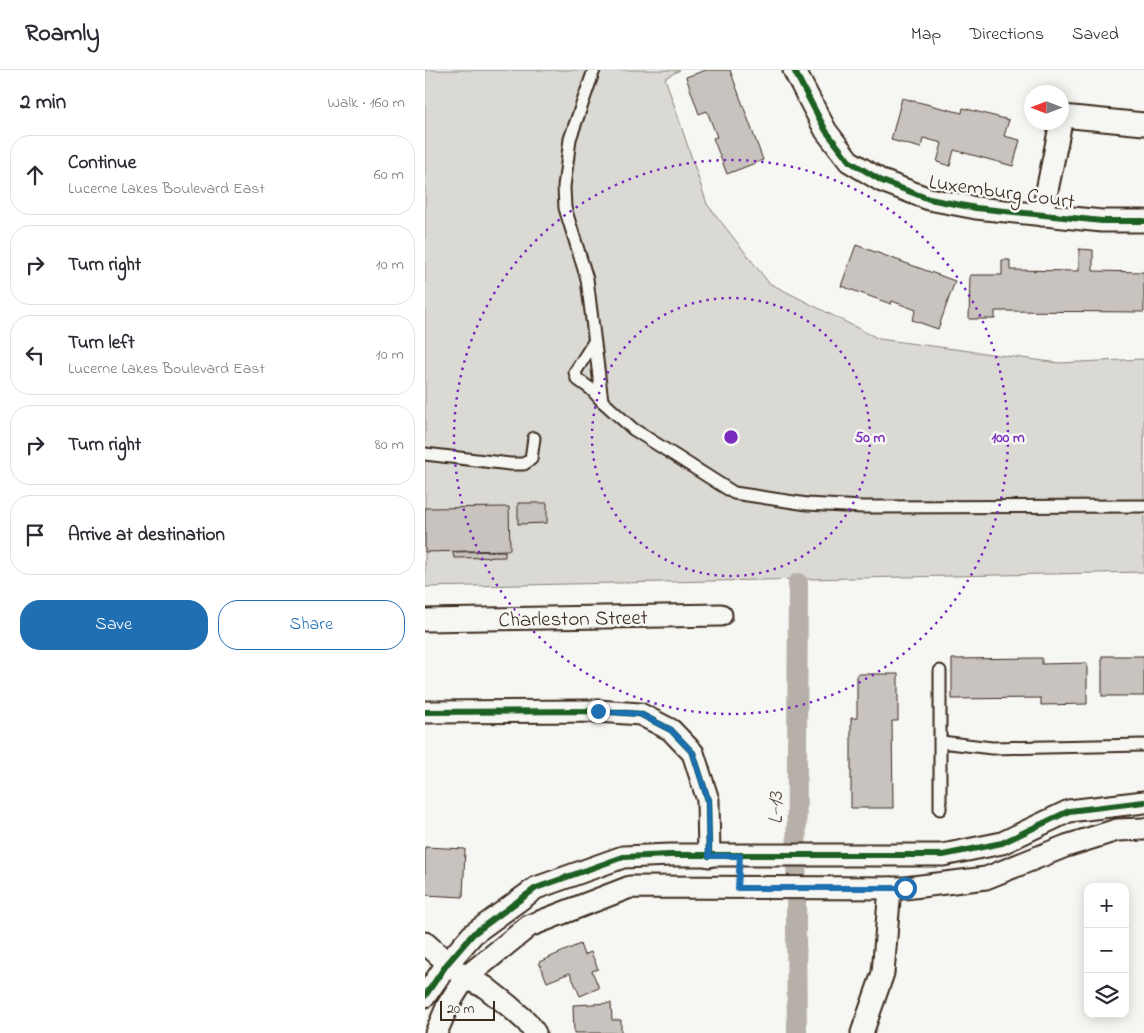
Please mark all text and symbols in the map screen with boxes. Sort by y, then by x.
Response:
text: Roamly [25,17,100,52]
text: Map [911,22,941,48]
text: Directions [969,22,1044,48]
text: Saved [1072,22,1119,48]
north arrow [1024,85,1069,130]
text: 2 min [20,88,66,118]
text: Walk · 160 m [327,91,405,115]
text: Continue [68,150,136,177]
icon: ahead [21,161,49,189]
text: 60 m [374,163,404,187]
street label: Luxemburg Court [927,168,1077,220]
text: Lucerne Lakes Boulevard East [68,177,265,201]
icon: right [21,251,49,279]
text: Turn right [68,252,141,279]
text: 10 m [376,253,404,277]
text: Turn left [68,330,135,357]
icon: left [21,341,49,369]
text: 10 m [376,343,404,367]
text: Lucerne Lakes Boulevard East [68,357,265,381]
text: 50 m [855,427,886,449]
text: 100 m [991,427,1025,449]
centre of rings [722,428,740,446]
icon: right [21,431,49,459]
text: Turn right [68,432,141,459]
text: 80 m [375,433,404,457]
icon: arrive [21,521,49,549]
text: Arrive at destination [68,522,225,549]
button: Save [20,600,208,650]
button: Share [218,600,405,650]
street label: Charleston Street [498,604,648,636]
route end [587,700,610,723]
water label: L-13 [761,791,793,824]
route start [894,877,917,900]
map controls [1084,883,1129,1018]
button: + [1084,883,1129,928]
button: − [1084,928,1129,973]
button: layers [1084,973,1129,1018]
scale bar [440,998,495,1021]
text: 20 m [447,999,474,1020]

